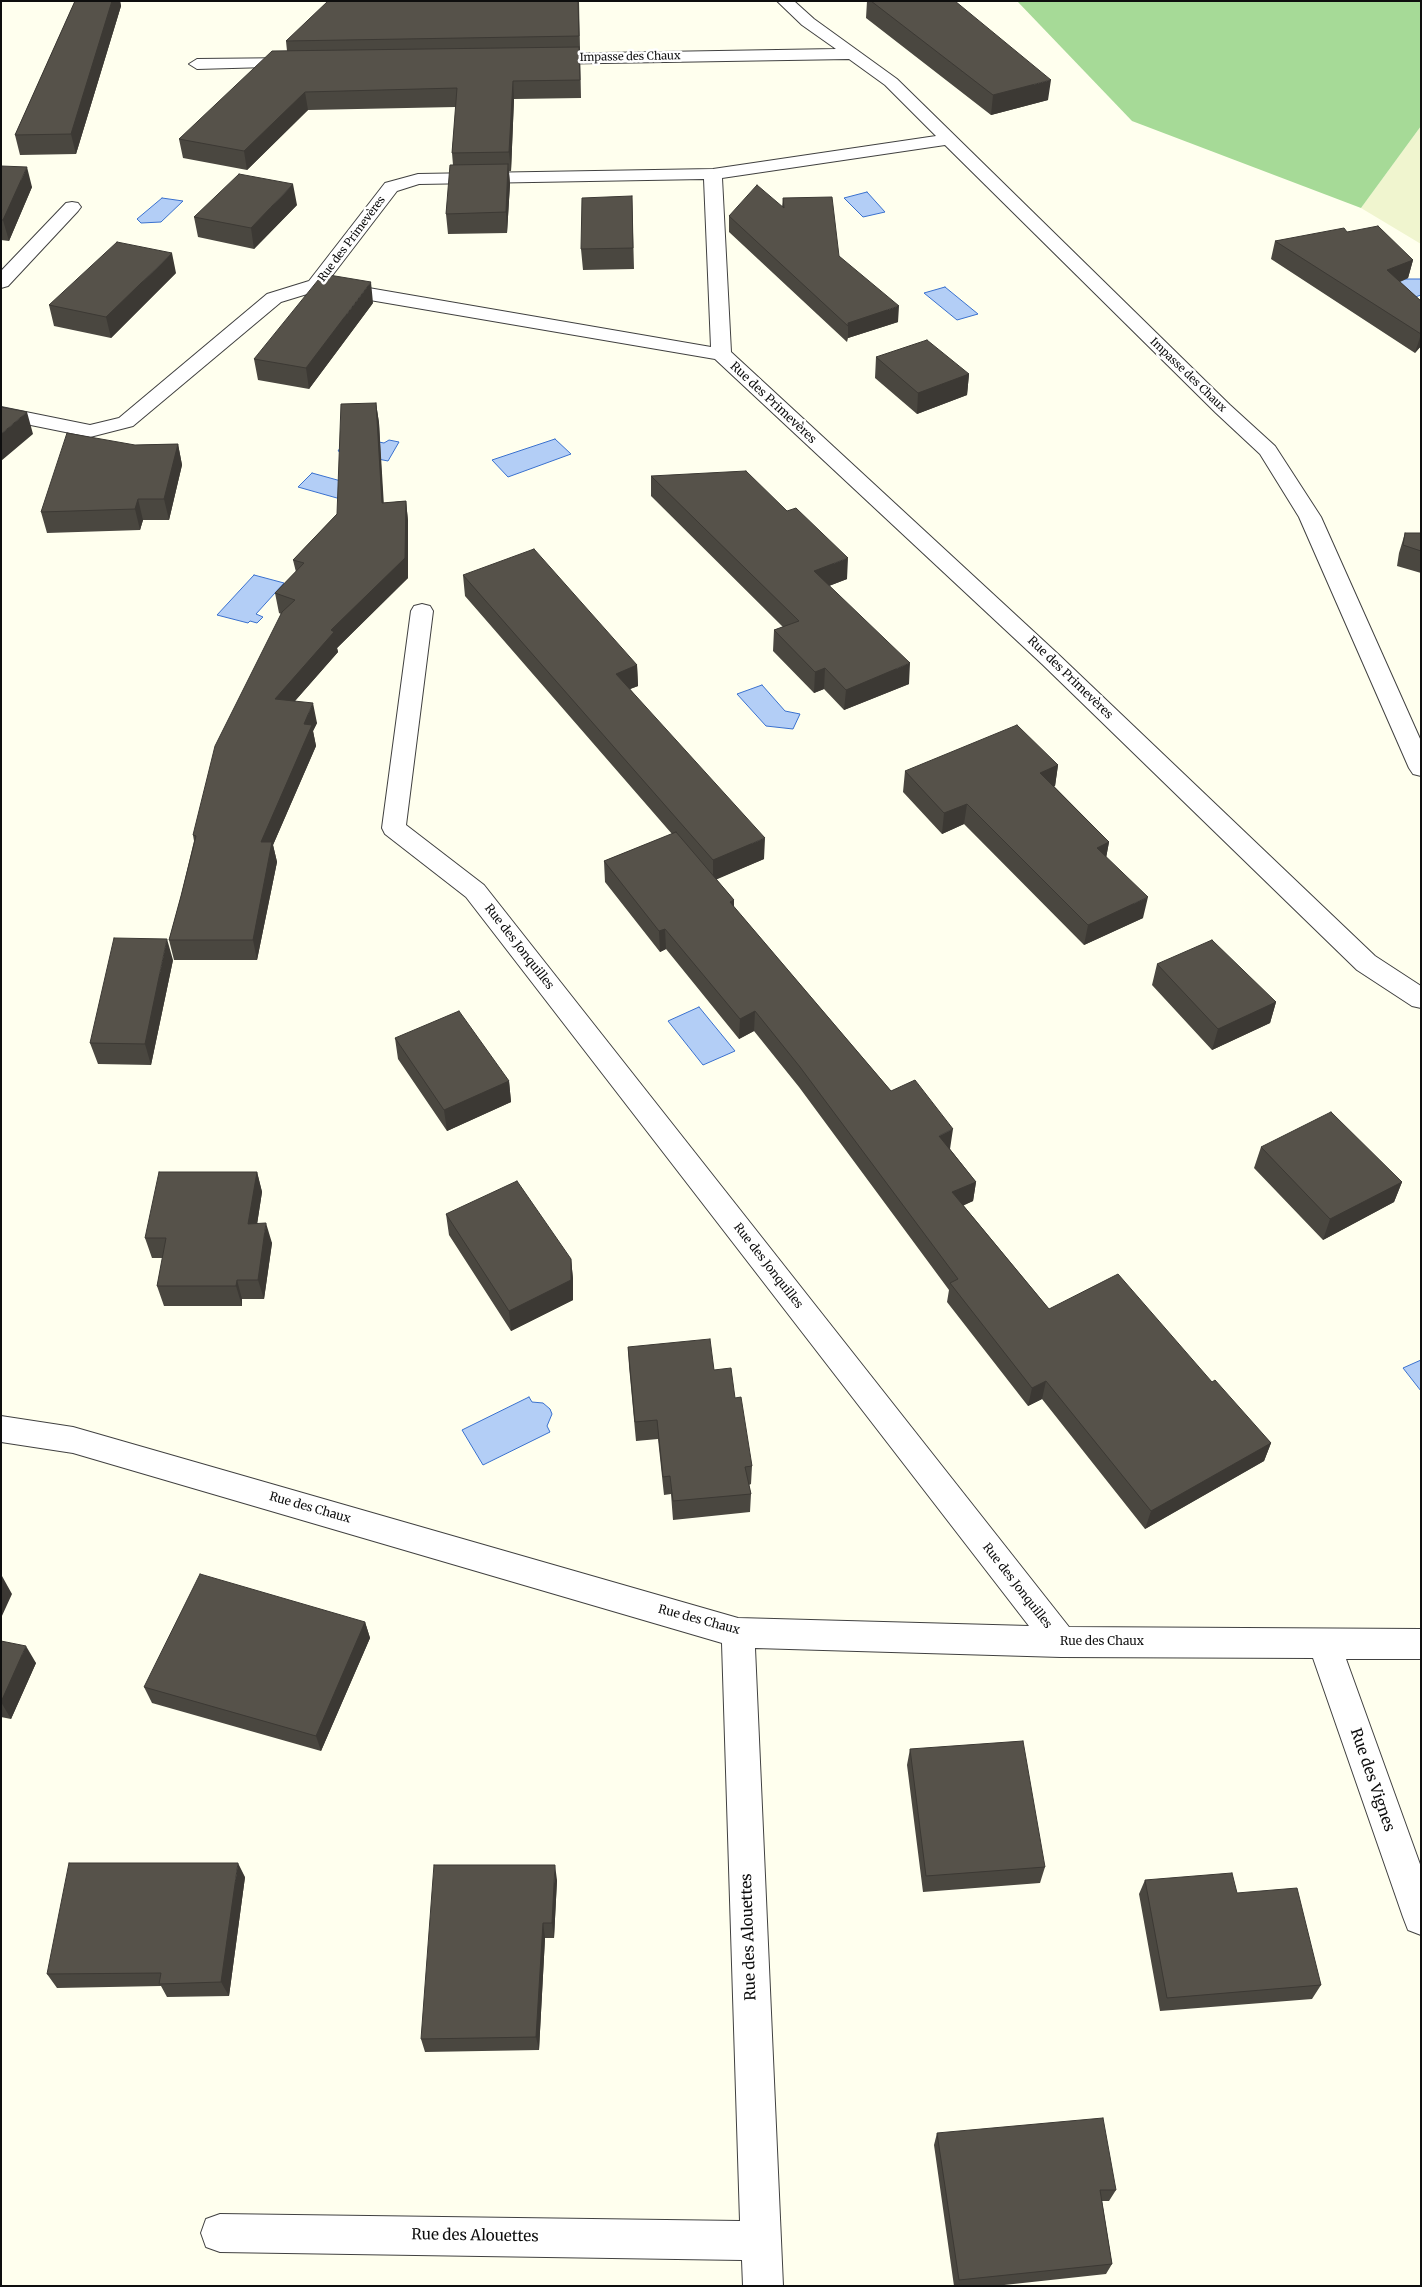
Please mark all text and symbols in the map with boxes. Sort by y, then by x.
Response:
street label: Impasse des Chaux [579,50,681,64]
street label: Rue des Primevères [316,194,388,284]
street label: Impasse des Chaux [1147,335,1229,415]
street label: Rue des Primevères [727,359,819,447]
street label: Rue des Primevères [1024,634,1116,722]
street label: Rue des Jonquilles [481,901,557,993]
street label: Rue des Jonquilles [730,1220,806,1312]
street label: Rue des Chaux [268,1490,352,1526]
street label: Rue des Jonquilles [979,1540,1055,1632]
street label: Rue des Chaux [657,1602,741,1638]
street label: Rue des Chaux [1060,1635,1144,1649]
street label: Rue des Vignes [1346,1726,1398,1834]
street label: Rue des Alouettes [738,1873,760,2001]
street label: Rue des Alouettes [411,2226,539,2246]

